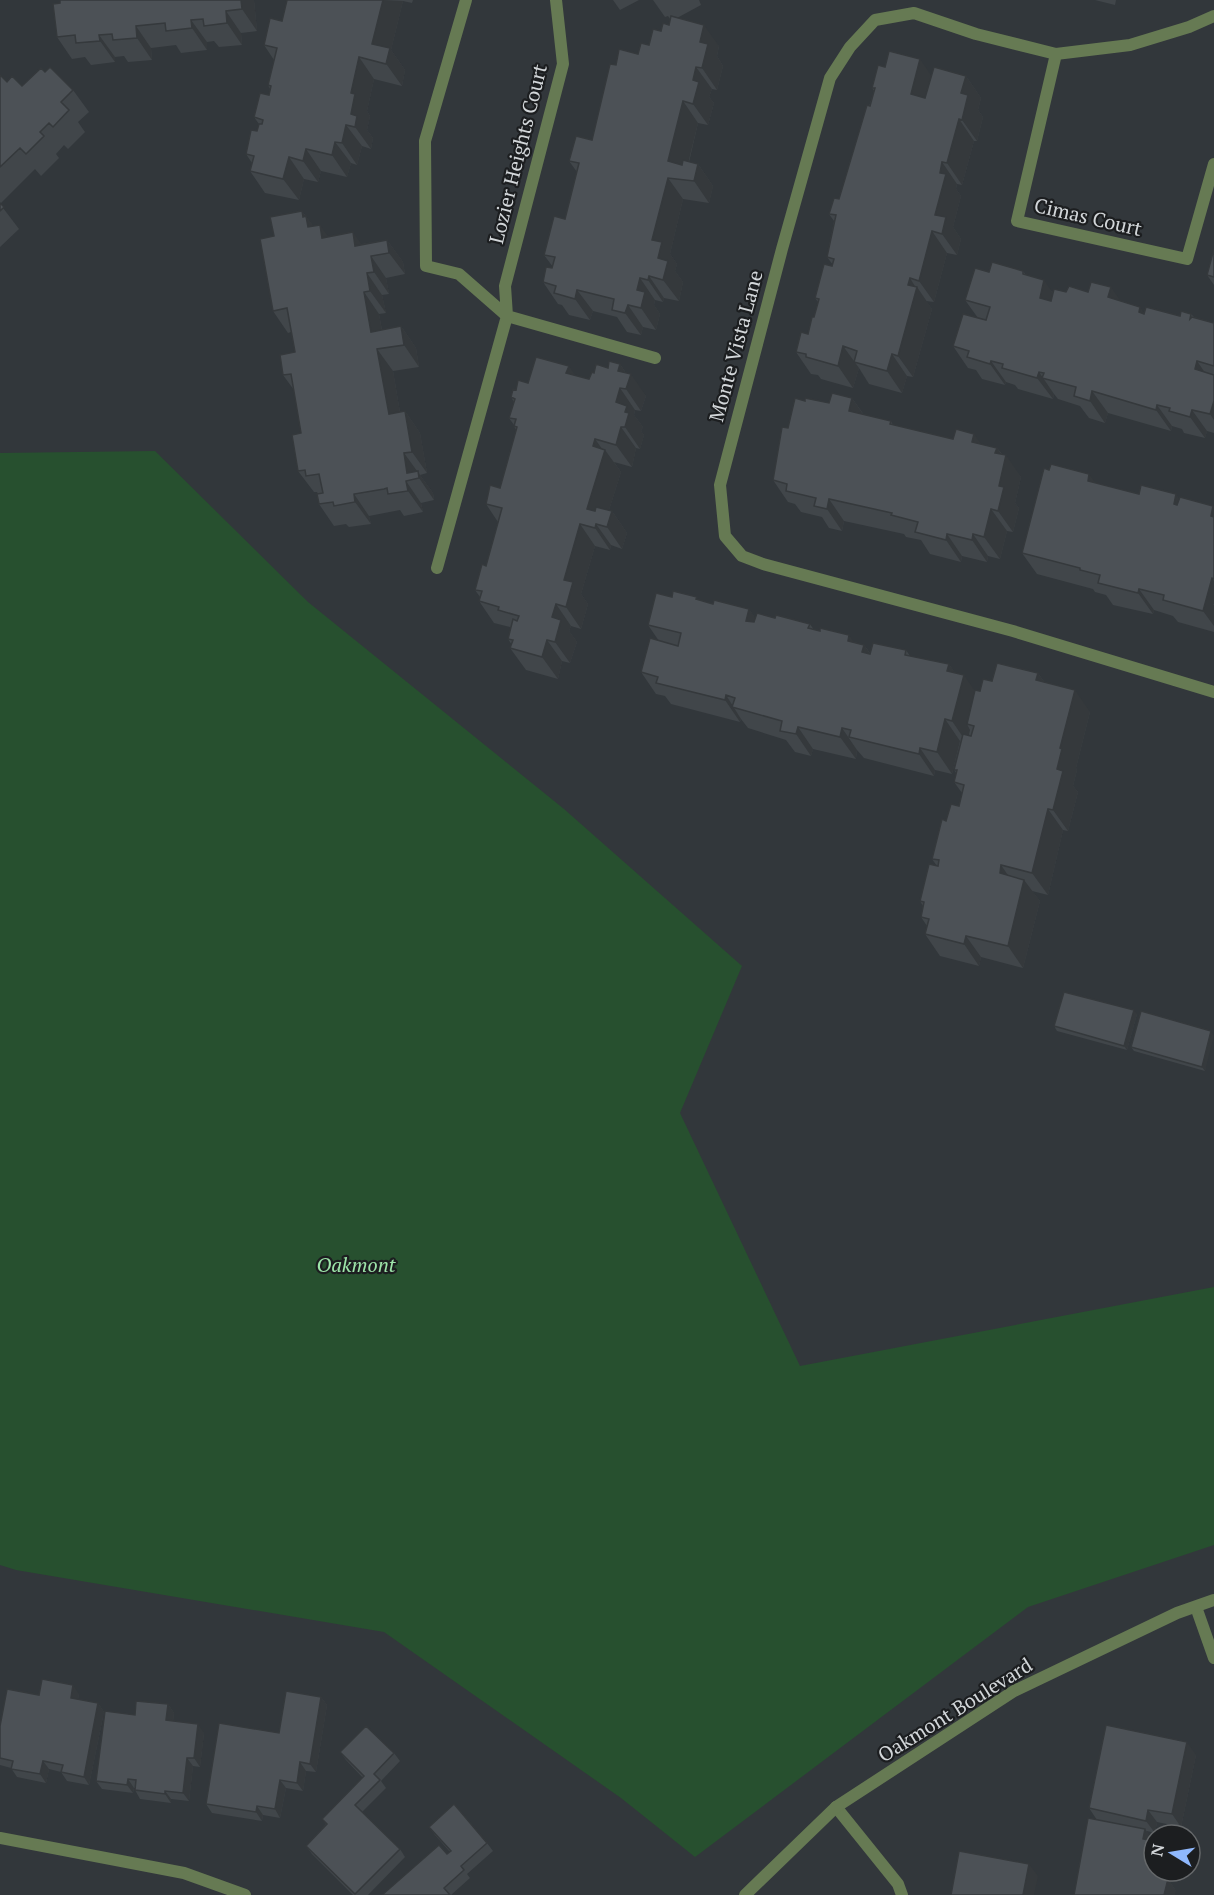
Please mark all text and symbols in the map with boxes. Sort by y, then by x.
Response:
street label: Lozier Heights Court [482,61,553,246]
street label: Cimas Court [1032,191,1145,242]
street label: Monte Vista Lane [702,267,769,425]
park label: Oakmont [317,1251,397,1278]
street label: Oakmont Boulevard [872,1651,1037,1768]
north arrow [1142,1823,1202,1883]
text: N [1145,1842,1169,1858]

